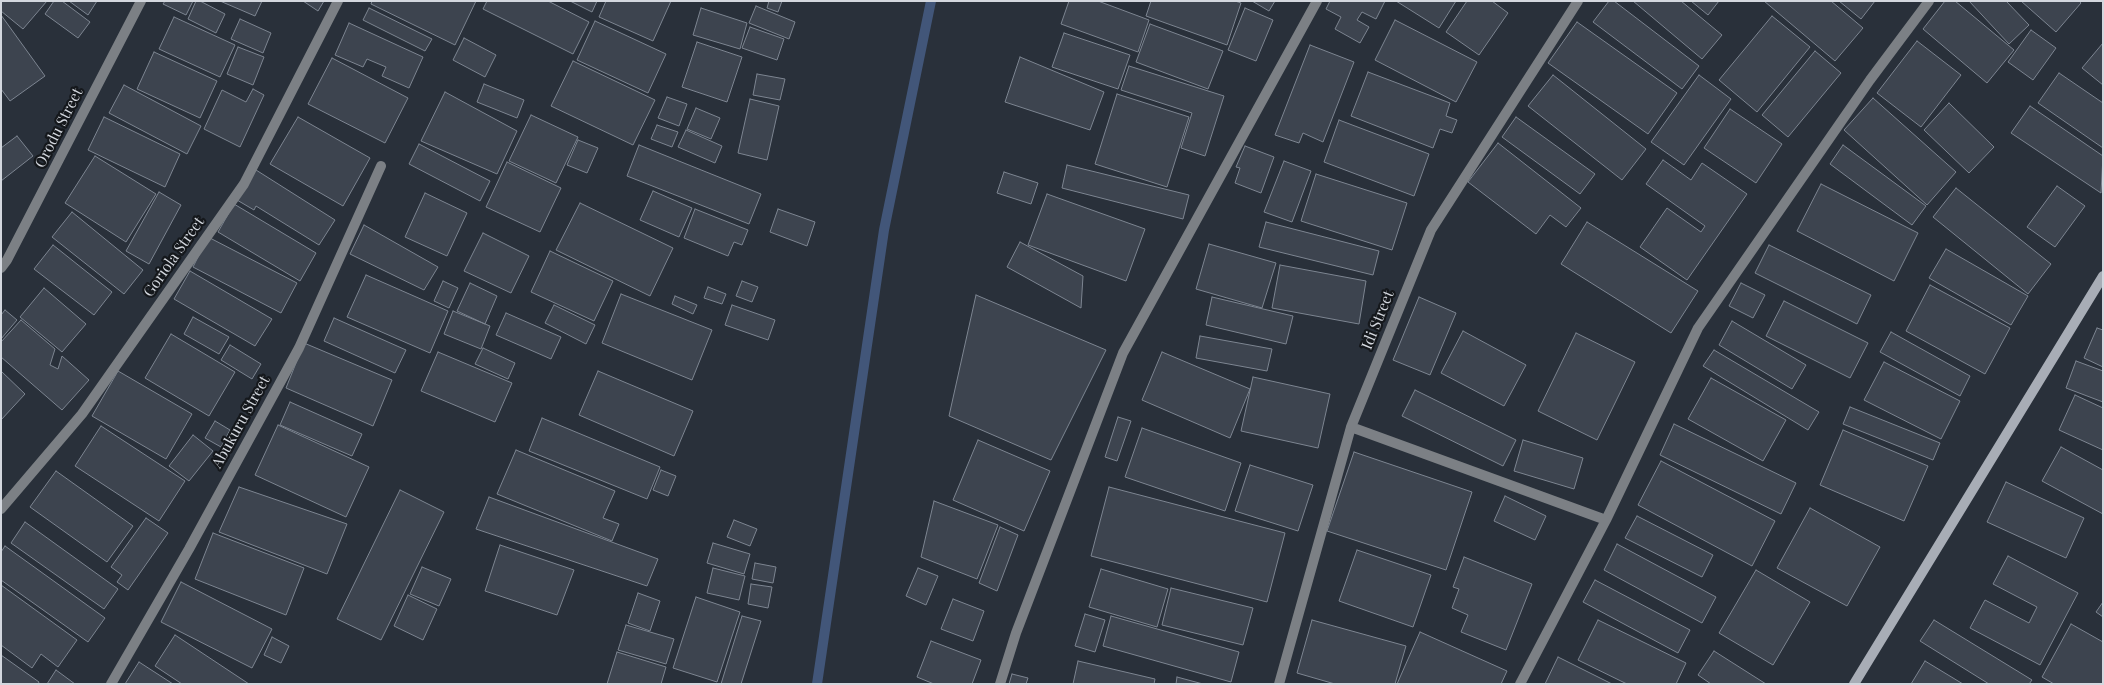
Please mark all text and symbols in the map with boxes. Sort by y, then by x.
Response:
street label: Orodu Street [31,85,87,171]
street label: Goriola Street [140,213,208,301]
street label: Idi Street [1358,288,1398,352]
street label: Abukuru Street [208,373,274,471]

